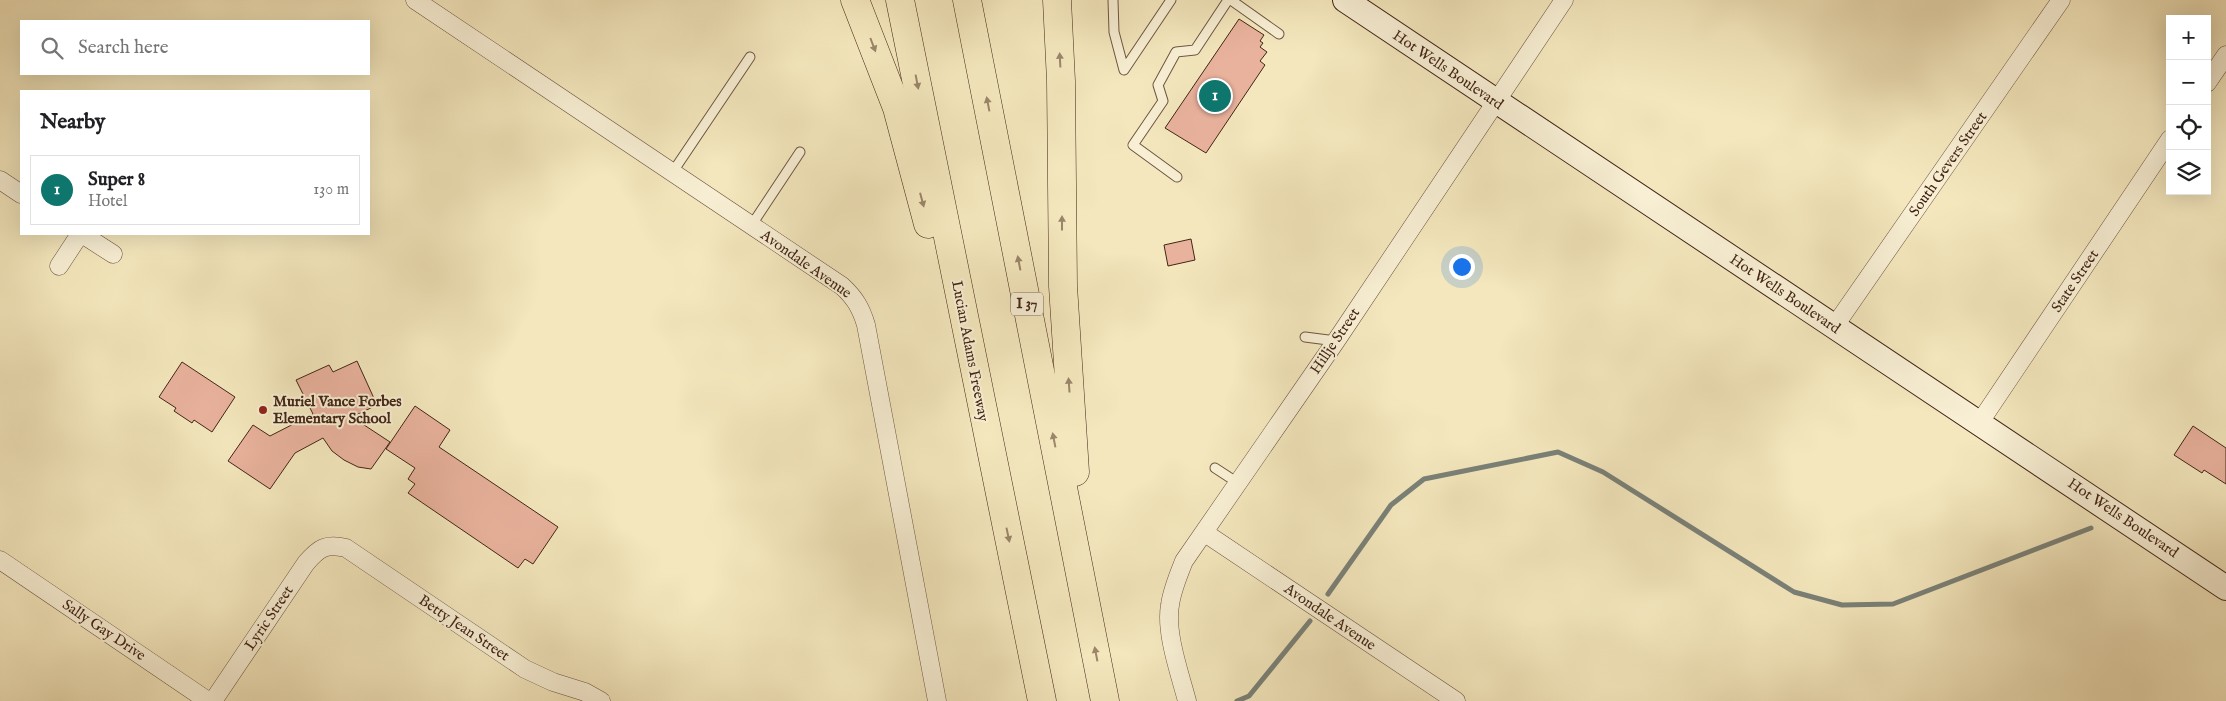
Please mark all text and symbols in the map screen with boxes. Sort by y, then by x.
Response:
map controls [2166,15,2211,195]
button: + [2166,15,2211,60]
search box [20,20,370,75]
street label: Hot Wells Boulevard [1389,26,1508,115]
icon: search [38,34,66,62]
text: Search here [78,36,169,60]
one-way arrow [870,38,877,53]
one-way arrow [1056,52,1064,68]
button: − [2166,60,2211,105]
one-way arrow [913,75,921,91]
pin: 1 [1199,77,1231,115]
one-way arrow [983,95,991,111]
button: locate [2166,105,2211,150]
street label: South Gevers Street [1905,108,1991,220]
text: Nearby [40,109,105,136]
button: layers [2166,150,2211,195]
text: Super 8 [88,168,145,192]
text: 1 [54,180,60,200]
text: 130 m [313,180,349,200]
text: Hotel [88,192,127,212]
one-way arrow [918,193,926,208]
one-way arrow [1058,214,1066,230]
street label: Avondale Avenue [756,225,855,302]
street label: State Street [2047,246,2103,316]
street label: Hot Wells Boulevard [1726,250,1845,339]
your location [1449,254,1475,280]
one-way arrow [1015,255,1023,271]
street label: Lucian Adams Freeway [947,279,993,424]
road number: I 37 [1011,292,1043,316]
street label: Hillje Street [1306,304,1364,378]
one-way arrow [1065,377,1073,393]
place label: Muriel Vance Forbes Elementary School [273,392,402,428]
marker: Muriel Vance Forbes Elementary School [257,404,269,416]
one-way arrow [1050,432,1058,447]
street label: Hot Wells Boulevard [2064,474,2183,563]
one-way arrow [1004,528,1012,544]
street label: Avondale Avenue [1280,579,1380,655]
street label: Lyric Street [240,582,298,654]
street label: Betty Jean Street [415,591,513,665]
street label: Sally Gay Drive [59,595,149,665]
one-way arrow [1092,646,1100,662]

